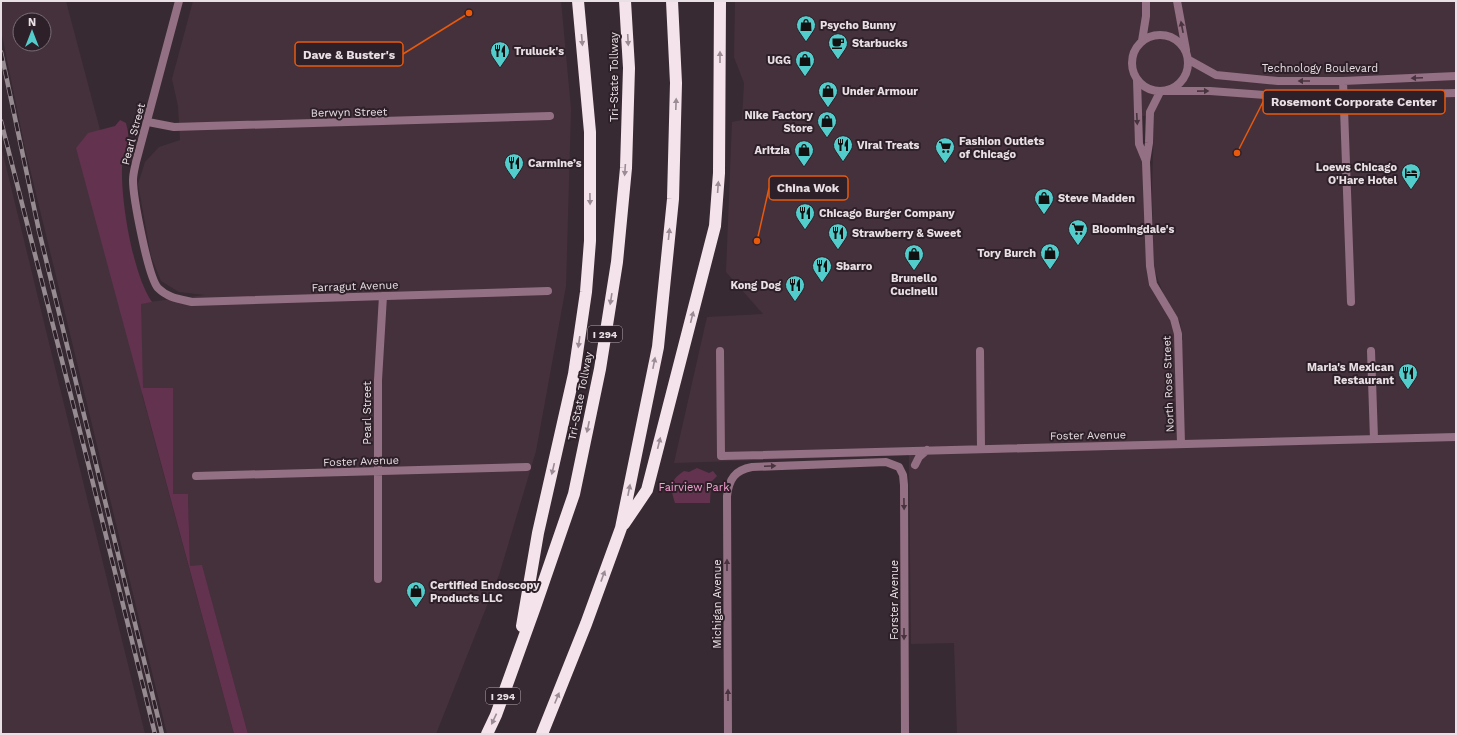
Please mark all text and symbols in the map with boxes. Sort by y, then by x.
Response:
north arrow [12,12,52,52]
shop icon: Psycho Bunny [795,14,817,42]
text: N [28,16,36,29]
place label: Psycho Bunny [820,19,897,32]
one-way arrow [1179,21,1185,33]
street label: Tri-State Tollway [608,32,621,122]
cafe icon: Starbucks [827,32,849,60]
one-way arrow [578,34,585,46]
one-way arrow [624,34,631,46]
place label: Starbucks [852,37,908,50]
restaurant icon: Truluck's [489,40,511,68]
callout: Dave & Buster's [295,42,403,66]
place label: Truluck's [514,45,564,58]
text: Dave & Buster's [303,48,396,62]
shop icon: UGG [794,49,816,77]
one-way arrow [717,50,723,63]
place label: UGG [767,54,791,67]
street label: Technology Boulevard [1262,62,1378,75]
one-way arrow [1411,74,1423,81]
one-way arrow [1297,78,1310,84]
shop icon: Under Armour [817,80,839,108]
place label: Under Armour [842,85,918,98]
one-way arrow [1197,88,1210,94]
callout: Rosemont Corporate Center [1263,90,1445,114]
text: Rosemont Corporate Center [1271,95,1438,109]
one-way arrow [673,97,679,110]
street label: Pearl Street [119,101,148,166]
street label: Berwyn Street [311,105,388,120]
place label: Nike Factory Store [744,109,814,135]
shop icon: Nike Factory Store [816,110,838,138]
one-way arrow [1134,113,1141,125]
restaurant icon: Viral Treats [832,134,854,162]
place label: Fashion Outlets of Chicago [959,135,1044,161]
supermarket icon: Fashion Outlets of Chicago [934,136,956,164]
shop icon: Aritzia [793,139,815,167]
place label: Viral Treats [857,139,920,152]
place label: Aritzia [755,144,791,157]
restaurant icon: Carmine’s [503,152,525,180]
place label: Carmine’s [528,157,582,170]
place label: Loews Chicago O'Hare Hotel [1316,161,1397,187]
hotel icon: Loews Chicago O'Hare Hotel [1400,162,1422,190]
one-way arrow [622,164,629,176]
callout: China Wok [769,176,848,200]
one-way arrow [714,181,721,193]
text: China Wok [777,181,840,195]
shop icon: Steve Madden [1033,187,1055,215]
place label: Steve Madden [1058,192,1135,205]
one-way arrow [587,193,593,206]
restaurant icon: Chicago Burger Company [794,202,816,230]
place label: Chicago Burger Company [819,207,955,220]
supermarket icon: Bloomingdale's [1067,218,1089,246]
restaurant icon: Strawberry & Sweet [827,222,849,250]
place label: Bloomingdale's [1092,223,1174,236]
place label: Strawberry & Sweet [852,227,961,240]
one-way arrow [666,228,673,240]
shop icon: Tory Burch [1039,242,1061,270]
shop icon: Brunello Cucinelli [903,243,925,271]
place label: Tory Burch [977,247,1036,260]
restaurant icon: Sbarro [811,255,833,283]
place label: Sbarro [836,260,873,273]
place label: Brunello Cucinelli [890,272,938,298]
restaurant icon: Kong Dog [784,274,806,302]
street label: Farragut Avenue [311,278,399,295]
place label: Kong Dog [731,279,782,292]
one-way arrow [608,293,614,305]
one-way arrow [689,311,695,323]
road number: I 294 [588,326,622,342]
street label: North Rose Street [1160,335,1177,433]
one-way arrow [576,336,582,348]
street label: Tri-State Tollway [566,350,596,441]
one-way arrow [652,357,658,369]
place label: Maria's Mexican Restaurant [1307,361,1394,387]
restaurant icon: Maria's Mexican Restaurant [1397,362,1419,390]
street label: Pearl Street [361,381,374,445]
one-way arrow [584,421,590,433]
street label: Foster Avenue [1050,428,1126,443]
one-way arrow [657,437,663,449]
street label: Foster Avenue [323,454,399,469]
one-way arrow [550,463,556,476]
one-way arrow [764,463,777,469]
park label: Fairview Park [658,481,730,494]
one-way arrow [626,484,632,496]
one-way arrow [901,498,908,510]
one-way arrow [724,558,730,571]
street label: Michigan Avenue [711,559,724,649]
street label: Forster Avenue [888,560,901,640]
one-way arrow [601,570,607,582]
place label: Certified Endoscopy Products LLC [430,579,540,605]
shop icon: Certified Endoscopy Products LLC [405,580,427,608]
one-way arrow [901,628,907,641]
road number: I 294 [486,688,520,704]
one-way arrow [725,688,731,701]
one-way arrow [554,691,560,703]
one-way arrow [491,714,497,725]

